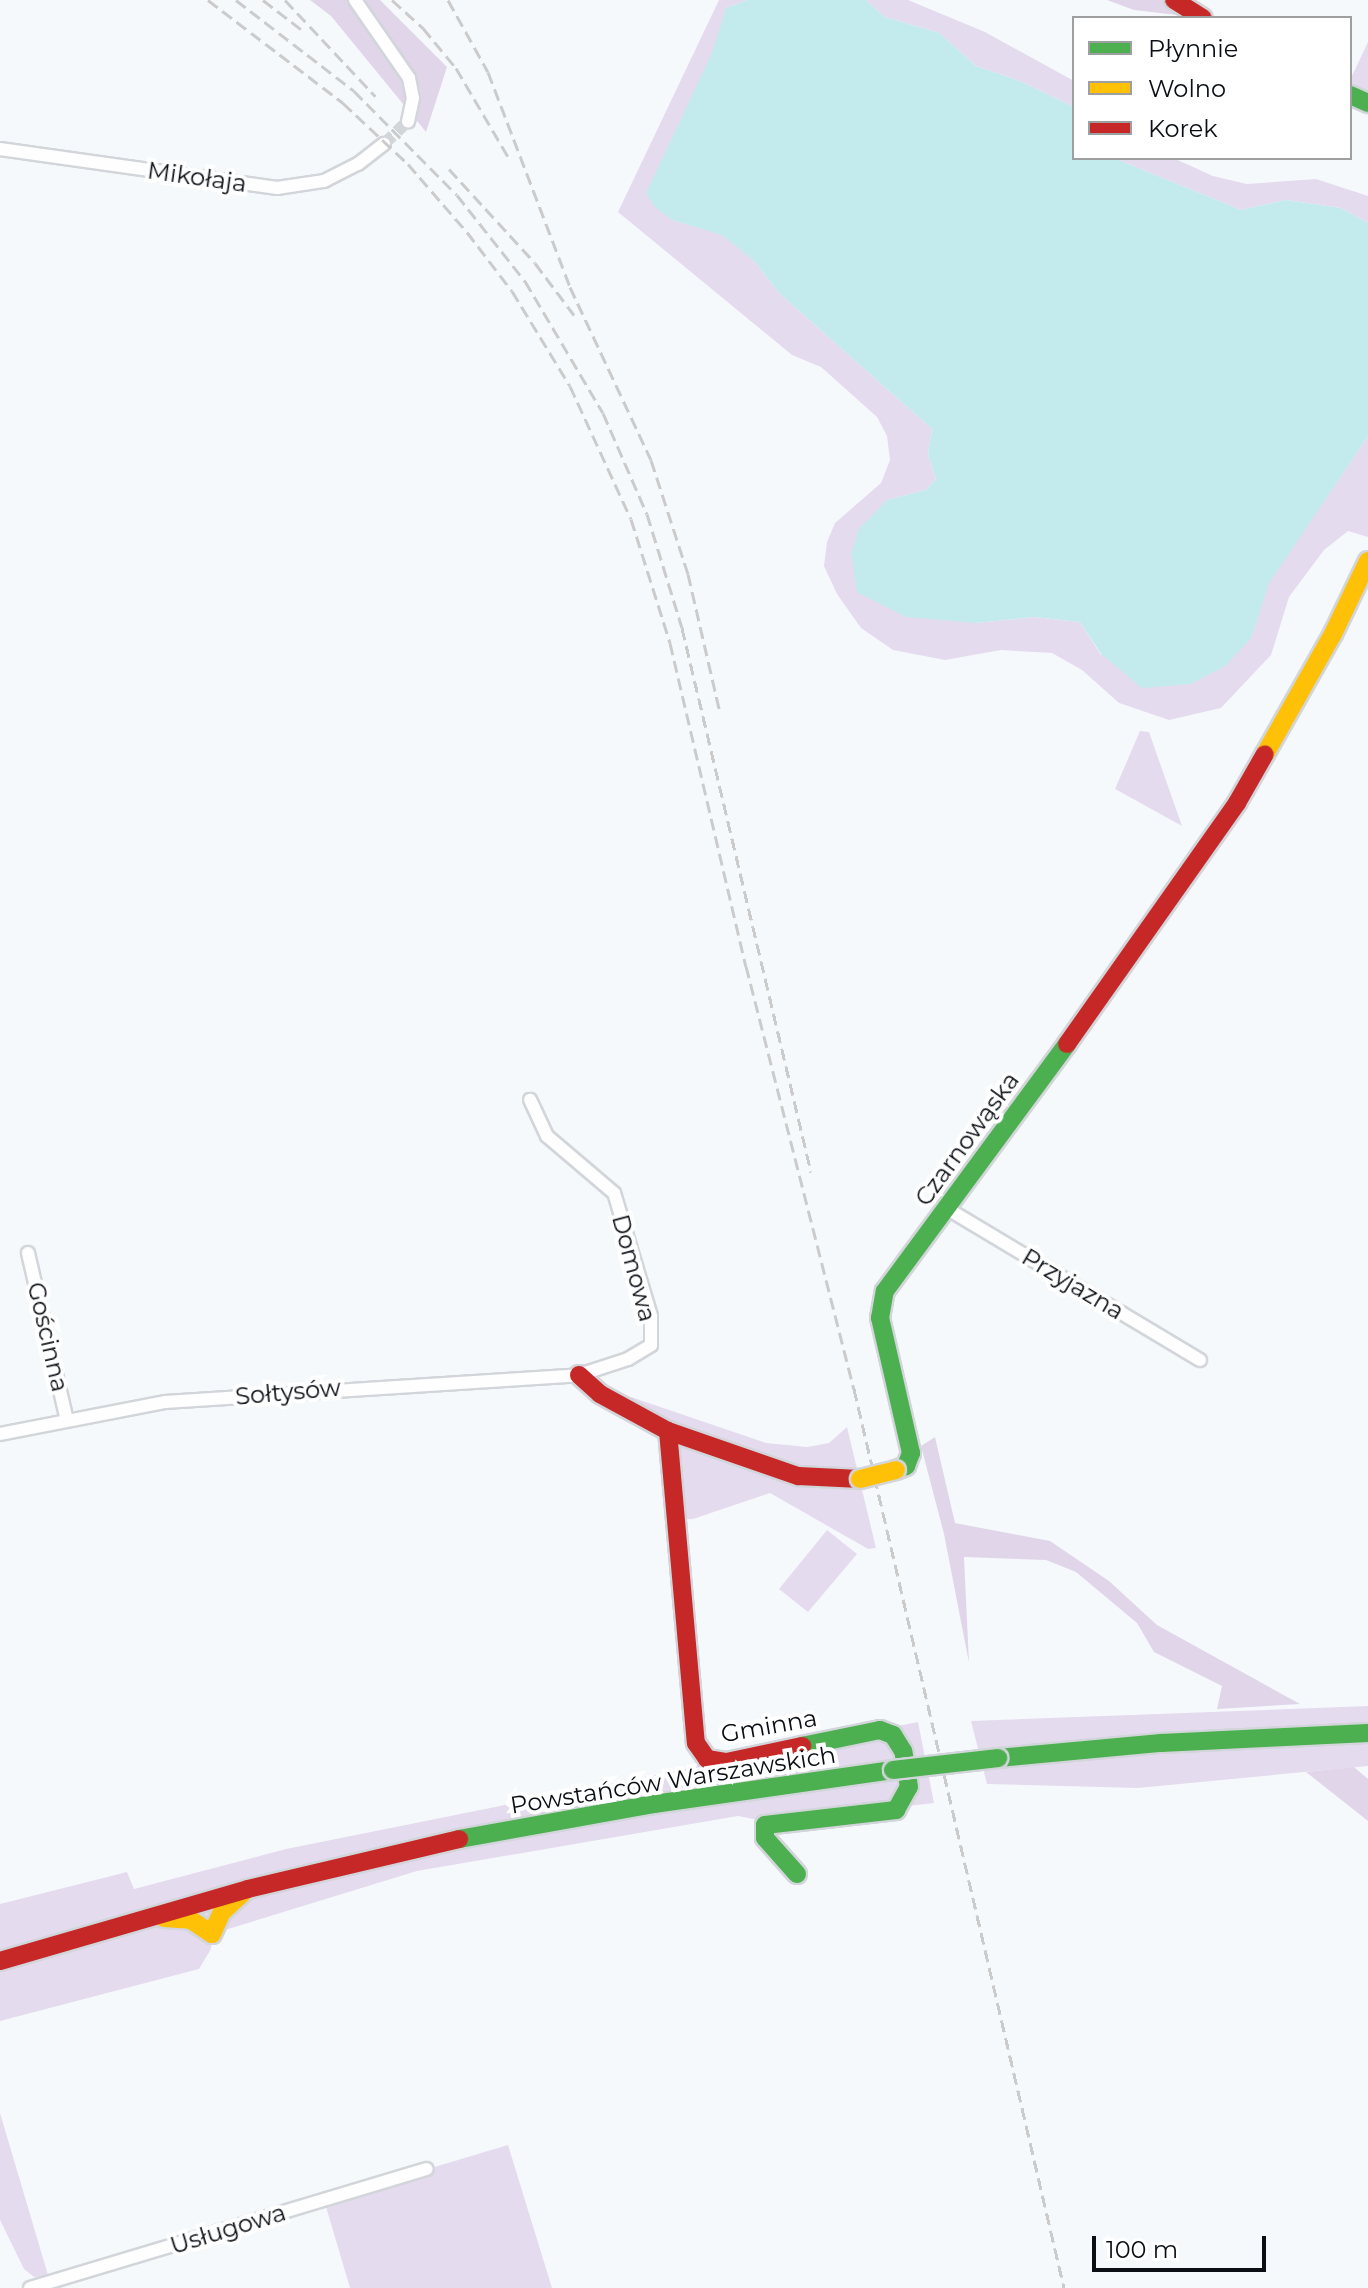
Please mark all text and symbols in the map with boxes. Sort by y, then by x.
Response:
legend [1072,16,1352,160]
text: Płynnie [1148,34,1238,63]
text: Wolno [1148,74,1226,103]
text: Korek [1148,114,1218,143]
street label: Mikołaja [146,156,248,198]
street label: Czarnowąska [909,1067,1025,1211]
street label: Domowa [606,1211,662,1325]
street label: Przyjazna [1017,1242,1129,1326]
street label: Gościnna [21,1279,75,1395]
street label: Sołtysów [234,1373,342,1411]
street label: Gminna [719,1703,819,1749]
street label: Powstańców Warszawskich [508,1740,838,1820]
street label: Usługowa [167,2198,289,2260]
scale bar [1096,2220,1270,2270]
text: 100 m [1106,2235,1178,2264]

